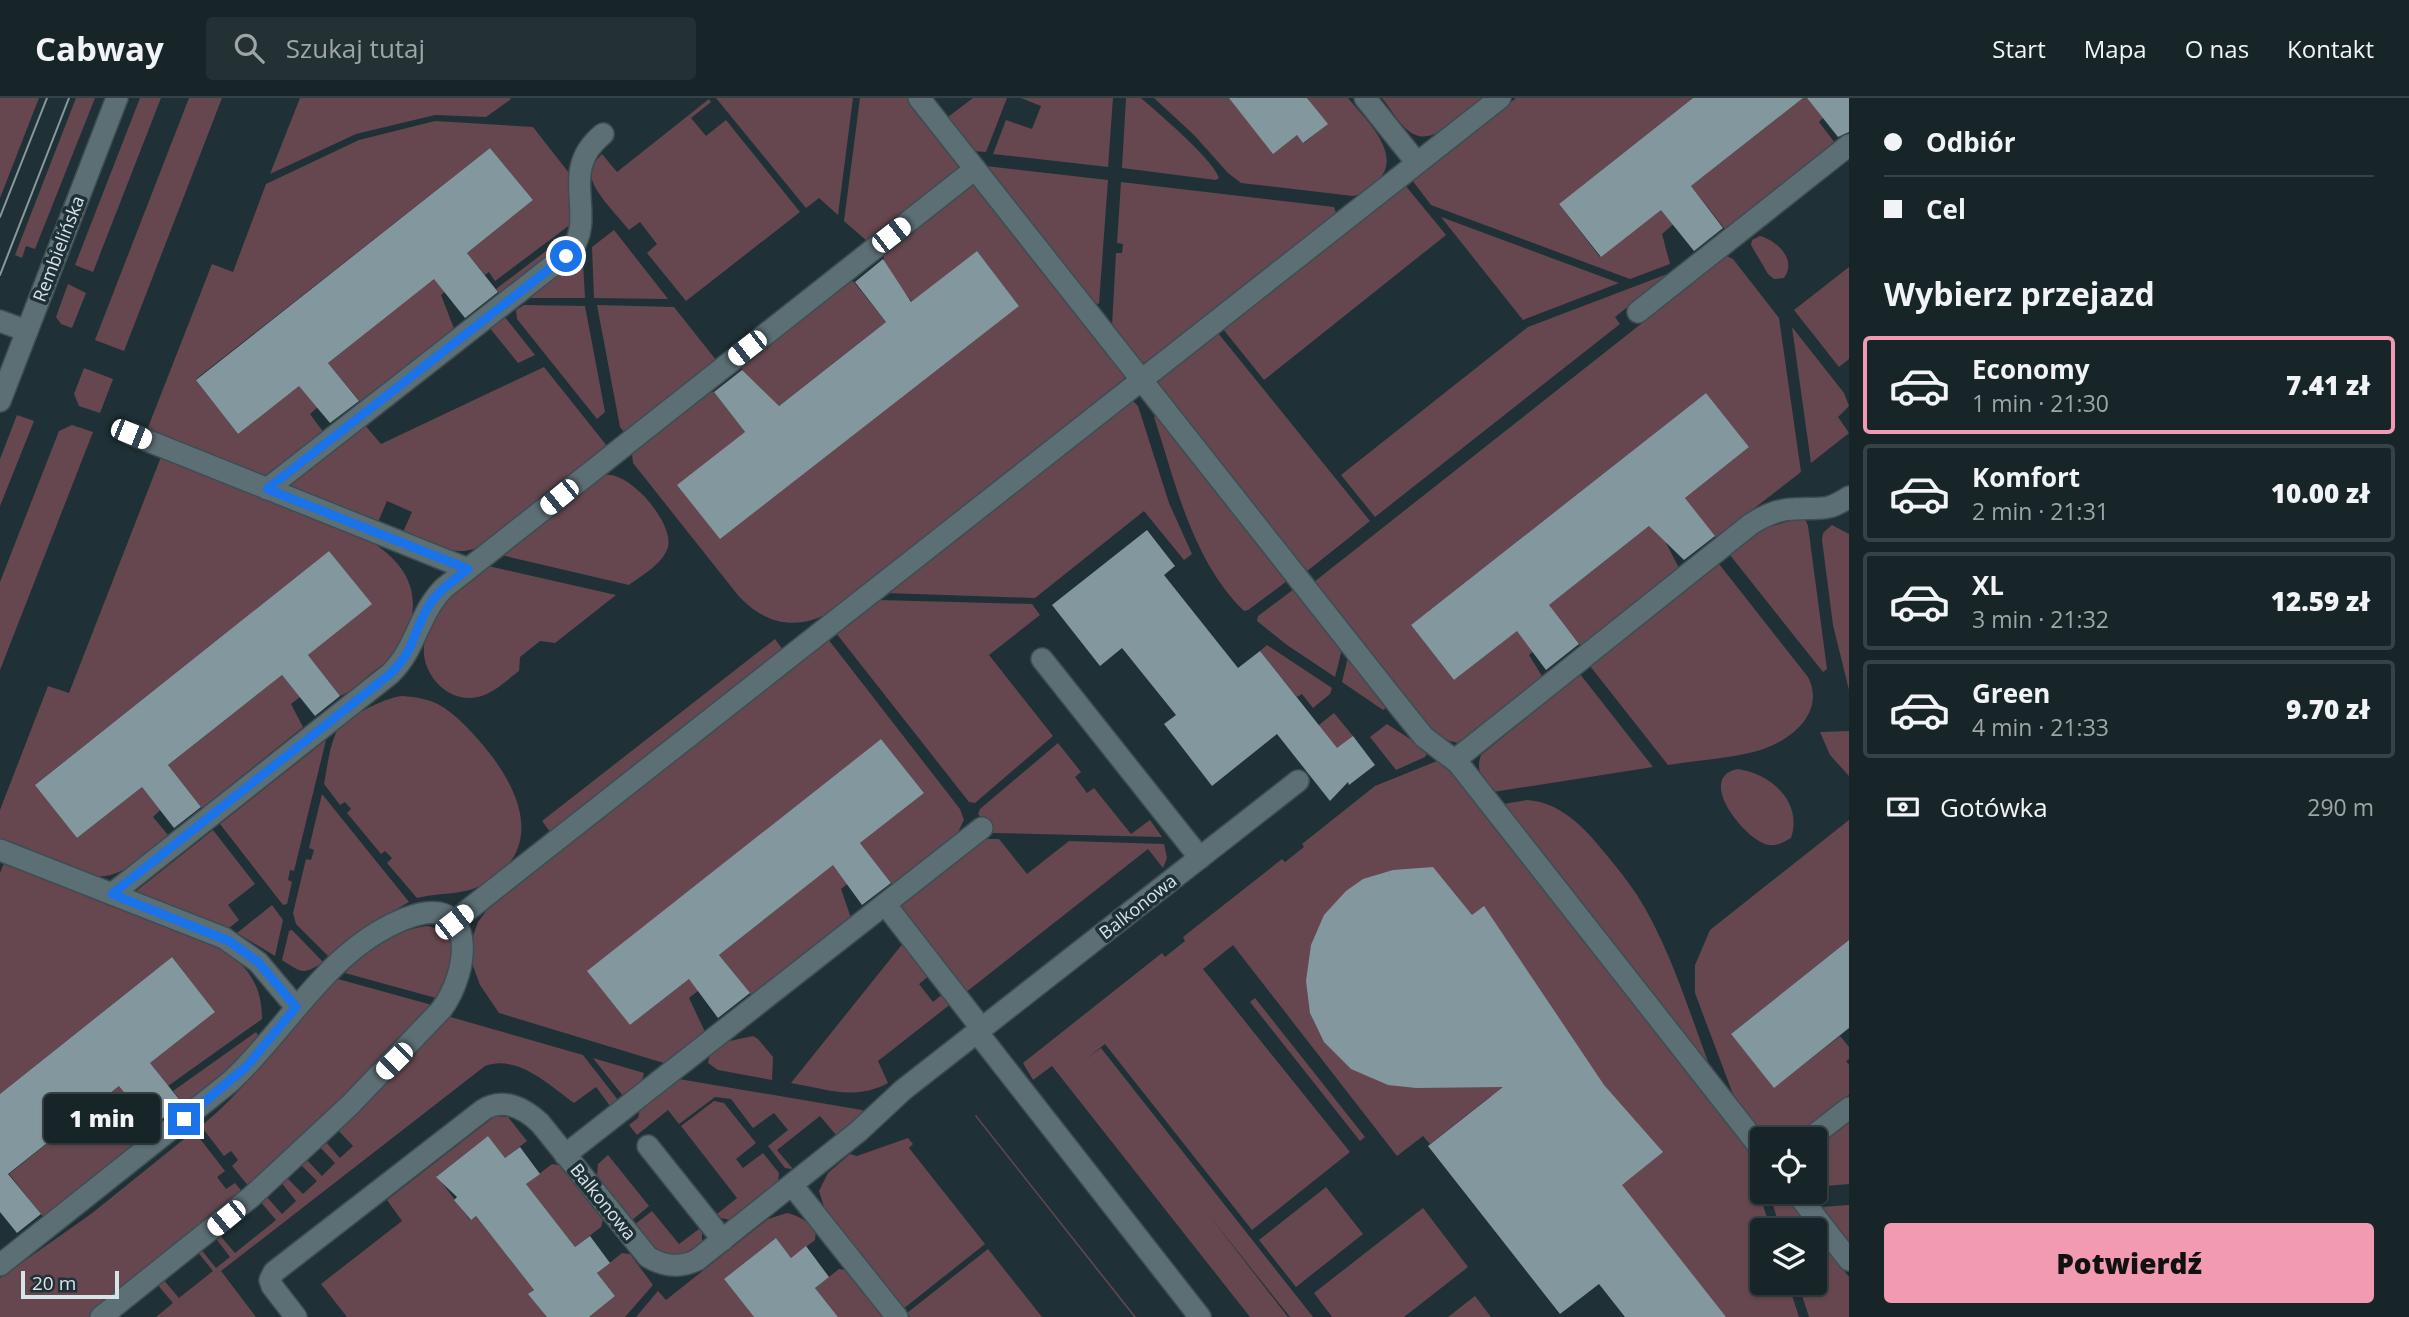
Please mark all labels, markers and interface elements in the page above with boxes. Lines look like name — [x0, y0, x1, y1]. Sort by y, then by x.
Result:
search box — [206, 17, 696, 80]
text: Cabway — [35, 26, 164, 71]
icon: search — [230, 29, 268, 67]
text: Szukaj tutaj — [286, 30, 425, 66]
text: Start — [1992, 32, 2046, 65]
text: Mapa — [2084, 32, 2147, 65]
text: O nas — [2185, 32, 2249, 65]
text: Kontakt — [2287, 32, 2374, 65]
text: Odbiór — [1926, 124, 2015, 160]
text: Cel — [1926, 191, 1966, 227]
street label: Rembielińska — [27, 192, 89, 305]
car — [868, 214, 915, 256]
route start — [550, 240, 582, 272]
text: Wybierz przejazd — [1884, 272, 2155, 315]
car — [724, 327, 771, 369]
text: Economy — [1972, 351, 2090, 387]
icon: car — [1888, 354, 1951, 417]
text: 7.41 zł — [2286, 367, 2370, 403]
text: 1 min · 21:30 — [1972, 387, 2109, 419]
car — [108, 416, 155, 452]
text: Komfort — [1972, 459, 2080, 495]
icon: car — [1888, 462, 1951, 525]
text: 10.00 zł — [2271, 475, 2370, 511]
car — [537, 476, 582, 518]
text: 2 min · 21:31 — [1972, 495, 2109, 527]
text: XL — [1972, 567, 2004, 603]
icon: car — [1888, 570, 1951, 633]
text: 12.59 zł — [2271, 583, 2370, 619]
text: 3 min · 21:32 — [1972, 603, 2109, 635]
text: Green — [1972, 675, 2050, 711]
icon: car — [1888, 678, 1951, 741]
text: 9.70 zł — [2286, 691, 2370, 727]
text: 4 min · 21:33 — [1972, 711, 2109, 743]
icon: cash — [1884, 788, 1922, 826]
text: Gotówka — [1940, 789, 2048, 825]
text: 290 m — [2307, 791, 2374, 823]
street label: Balkonowa — [1094, 868, 1181, 944]
car — [431, 901, 478, 943]
car — [372, 1039, 417, 1083]
callout: 1 min — [44, 1094, 160, 1144]
text: 1 min — [69, 1102, 135, 1134]
route end — [168, 1103, 200, 1135]
map controls — [1750, 1127, 1827, 1295]
button: locate — [1750, 1127, 1827, 1204]
street label: Balkonowa — [565, 1158, 642, 1245]
car — [204, 1197, 249, 1239]
button: layers — [1750, 1218, 1827, 1295]
button: Potwierdź — [1884, 1223, 2374, 1303]
scale bar — [21, 1268, 119, 1300]
text: 20 m — [32, 1270, 76, 1296]

